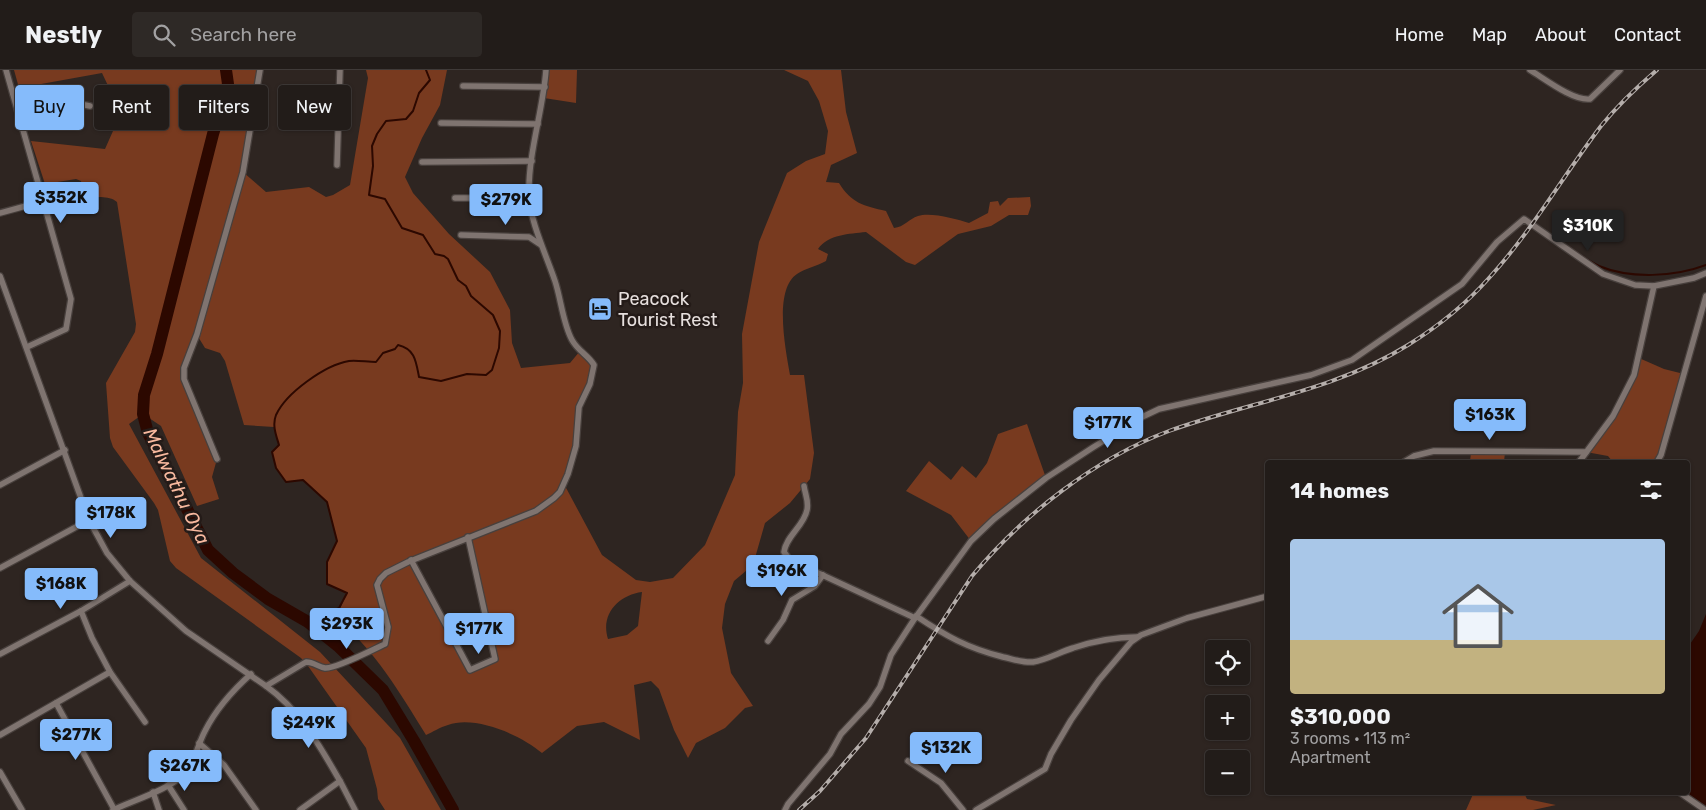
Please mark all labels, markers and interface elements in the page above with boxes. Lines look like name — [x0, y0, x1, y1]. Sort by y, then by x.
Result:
search box — [132, 12, 482, 57]
text: Nestly — [25, 21, 102, 49]
icon: search — [150, 21, 178, 49]
text: Search here — [190, 23, 297, 46]
text: Home — [1395, 24, 1444, 46]
text: Map — [1472, 24, 1507, 46]
text: About — [1535, 24, 1586, 46]
text: Contact — [1614, 24, 1681, 46]
chip: Buy — [15, 85, 84, 130]
chip: Rent — [94, 85, 169, 130]
chip: Filters — [179, 85, 268, 130]
chip: New — [278, 85, 351, 130]
pin: $352K — [26, 182, 96, 224]
pin: $279K — [471, 184, 541, 226]
text: $352K — [35, 188, 87, 207]
text: $279K — [480, 190, 532, 209]
pin: $310K — [1553, 210, 1623, 252]
text: $310K — [1563, 216, 1613, 235]
place label: Peacock Tourist Rest — [618, 288, 718, 331]
hotel icon: Peacock Tourist Rest — [587, 296, 613, 322]
pin: $163K — [1455, 398, 1525, 441]
text: $163K — [1465, 405, 1515, 424]
pin: $177K — [1073, 406, 1143, 449]
text: $177K — [1084, 413, 1132, 432]
water label: Malwathu Oya — [138, 424, 215, 548]
icon: filters — [1637, 476, 1665, 504]
text: 14 homes — [1290, 478, 1389, 503]
pin: $178K — [76, 496, 146, 539]
text: $178K — [86, 503, 136, 522]
pin: $196K — [747, 554, 817, 597]
text: $196K — [757, 561, 807, 580]
pin: $168K — [26, 568, 96, 610]
icon: home — [1433, 571, 1523, 661]
text: $168K — [36, 574, 86, 593]
pin: $293K — [312, 608, 382, 650]
pin: $177K — [444, 612, 514, 655]
text: $293K — [321, 614, 373, 633]
text: $177K — [455, 619, 503, 638]
map controls — [1205, 640, 1250, 795]
button: locate — [1205, 640, 1250, 685]
button: + — [1205, 695, 1250, 740]
text: $310,000 — [1290, 704, 1391, 729]
pin: $249K — [274, 706, 344, 749]
text: $249K — [283, 713, 335, 732]
pin: $277K — [41, 718, 111, 761]
text: $277K — [51, 725, 101, 744]
text: 3 rooms · 113 m² — [1290, 729, 1410, 748]
pin: $132K — [911, 732, 981, 774]
text: $132K — [921, 738, 971, 757]
text: Apartment — [1290, 748, 1370, 767]
pin: $267K — [150, 750, 220, 792]
button: − — [1205, 750, 1250, 795]
text: $267K — [160, 756, 210, 775]

